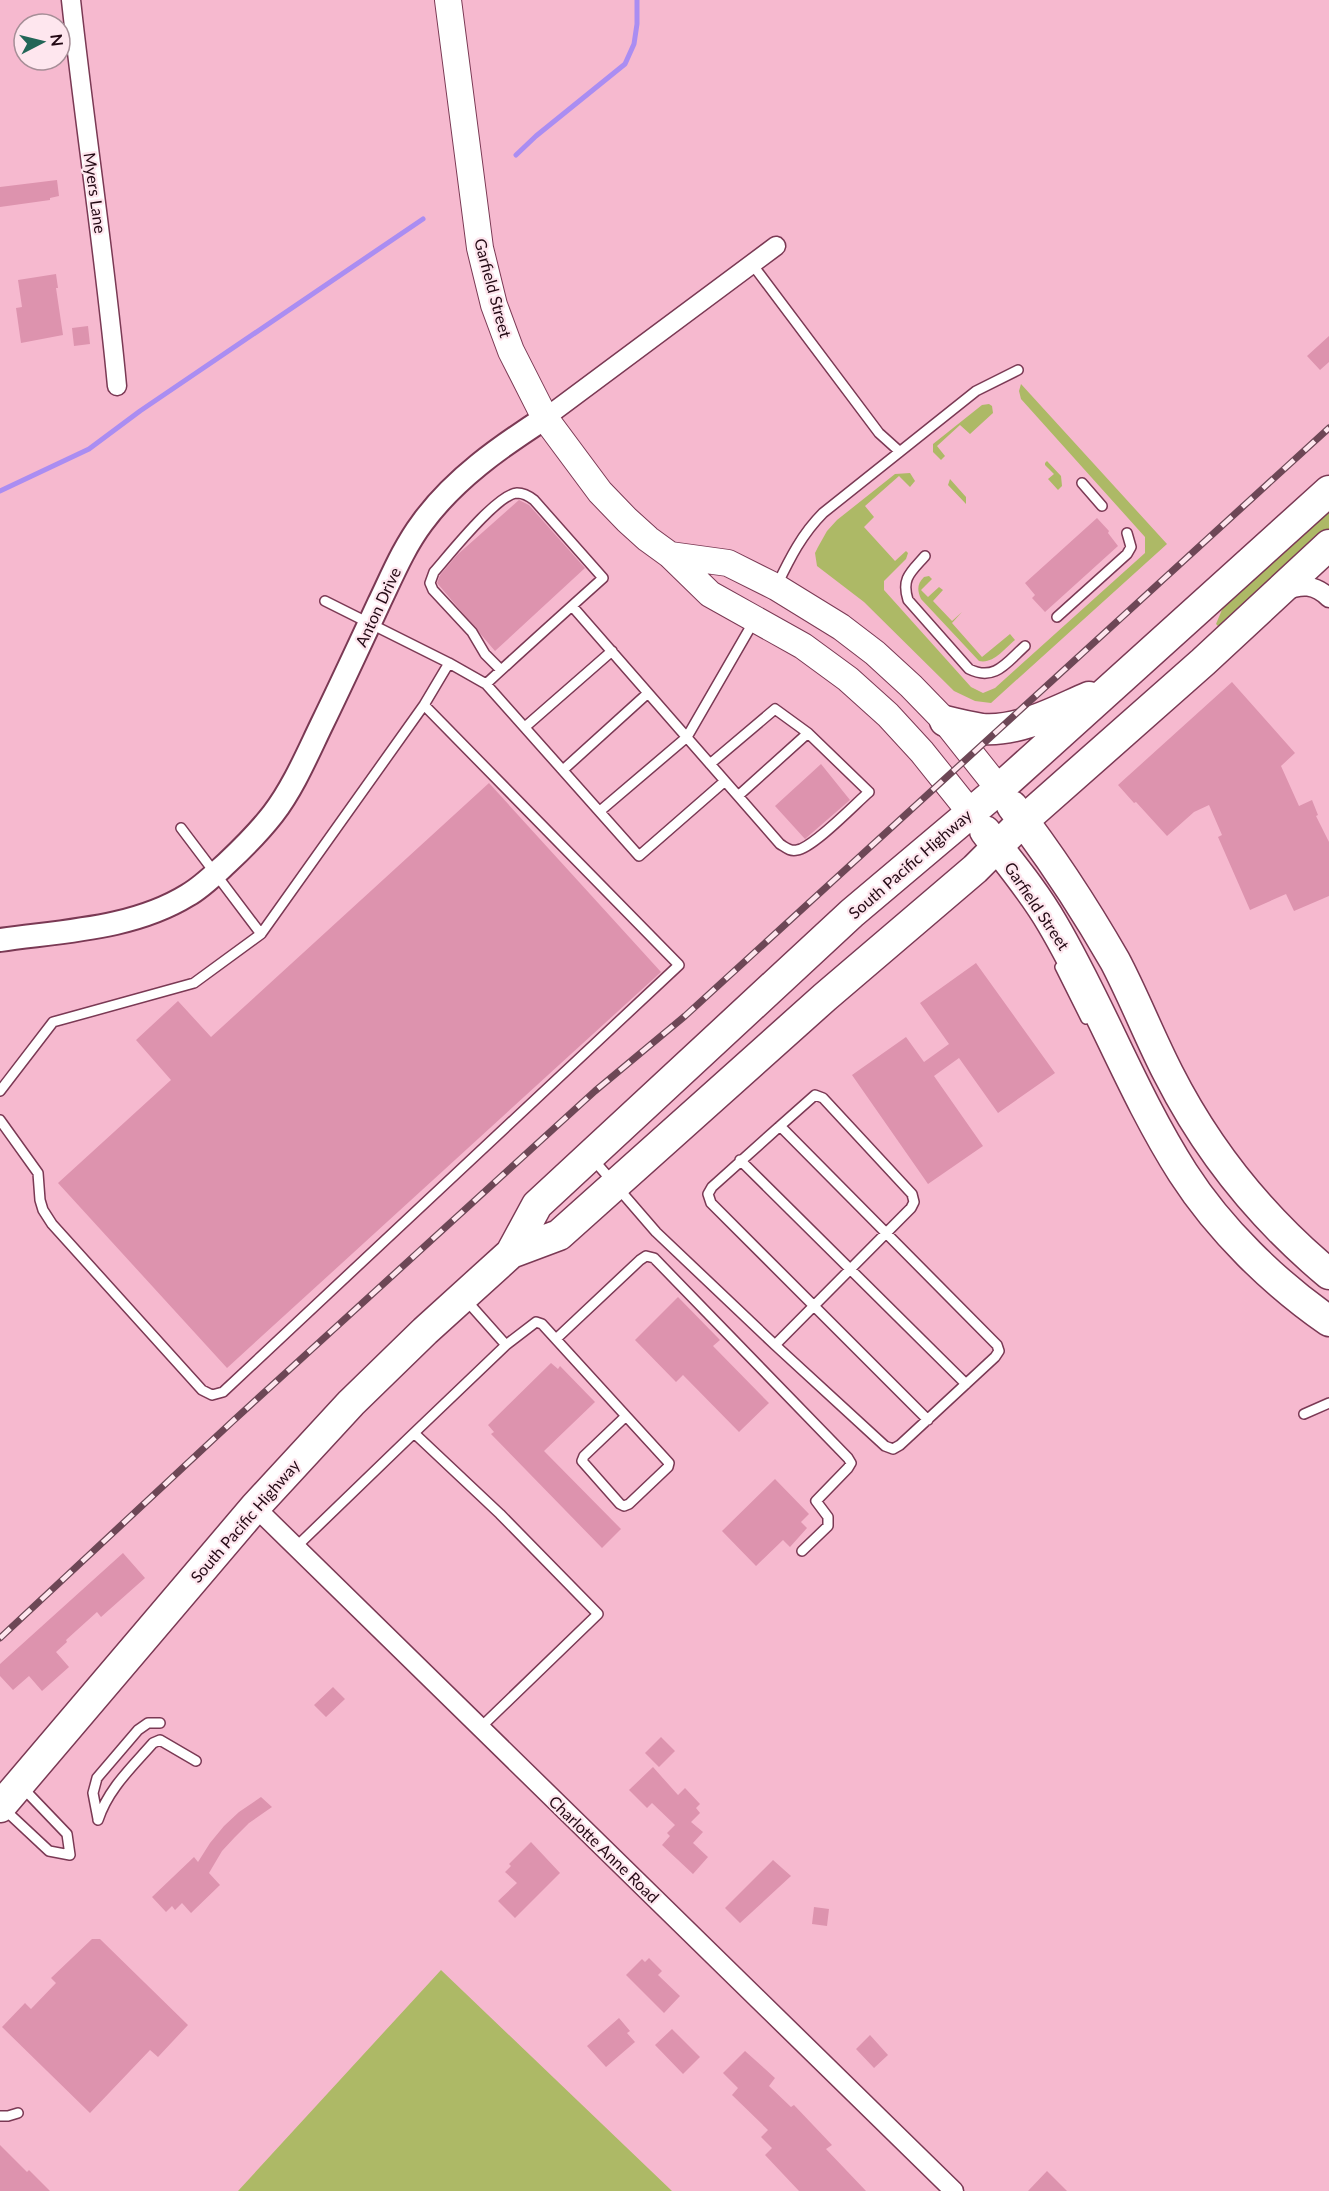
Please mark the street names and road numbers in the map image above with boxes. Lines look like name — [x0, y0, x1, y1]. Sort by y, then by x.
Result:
street label: Myers Lane — [80, 151, 111, 235]
street label: Garfield Street — [471, 236, 516, 340]
street label: Anton Drive — [351, 564, 404, 650]
street label: South Pacific Highway — [844, 805, 976, 922]
street label: Garfield Street — [1001, 858, 1074, 954]
street label: South Pacific Highway — [186, 1455, 304, 1586]
street label: Charlotte Anne Road — [545, 1791, 663, 1906]

